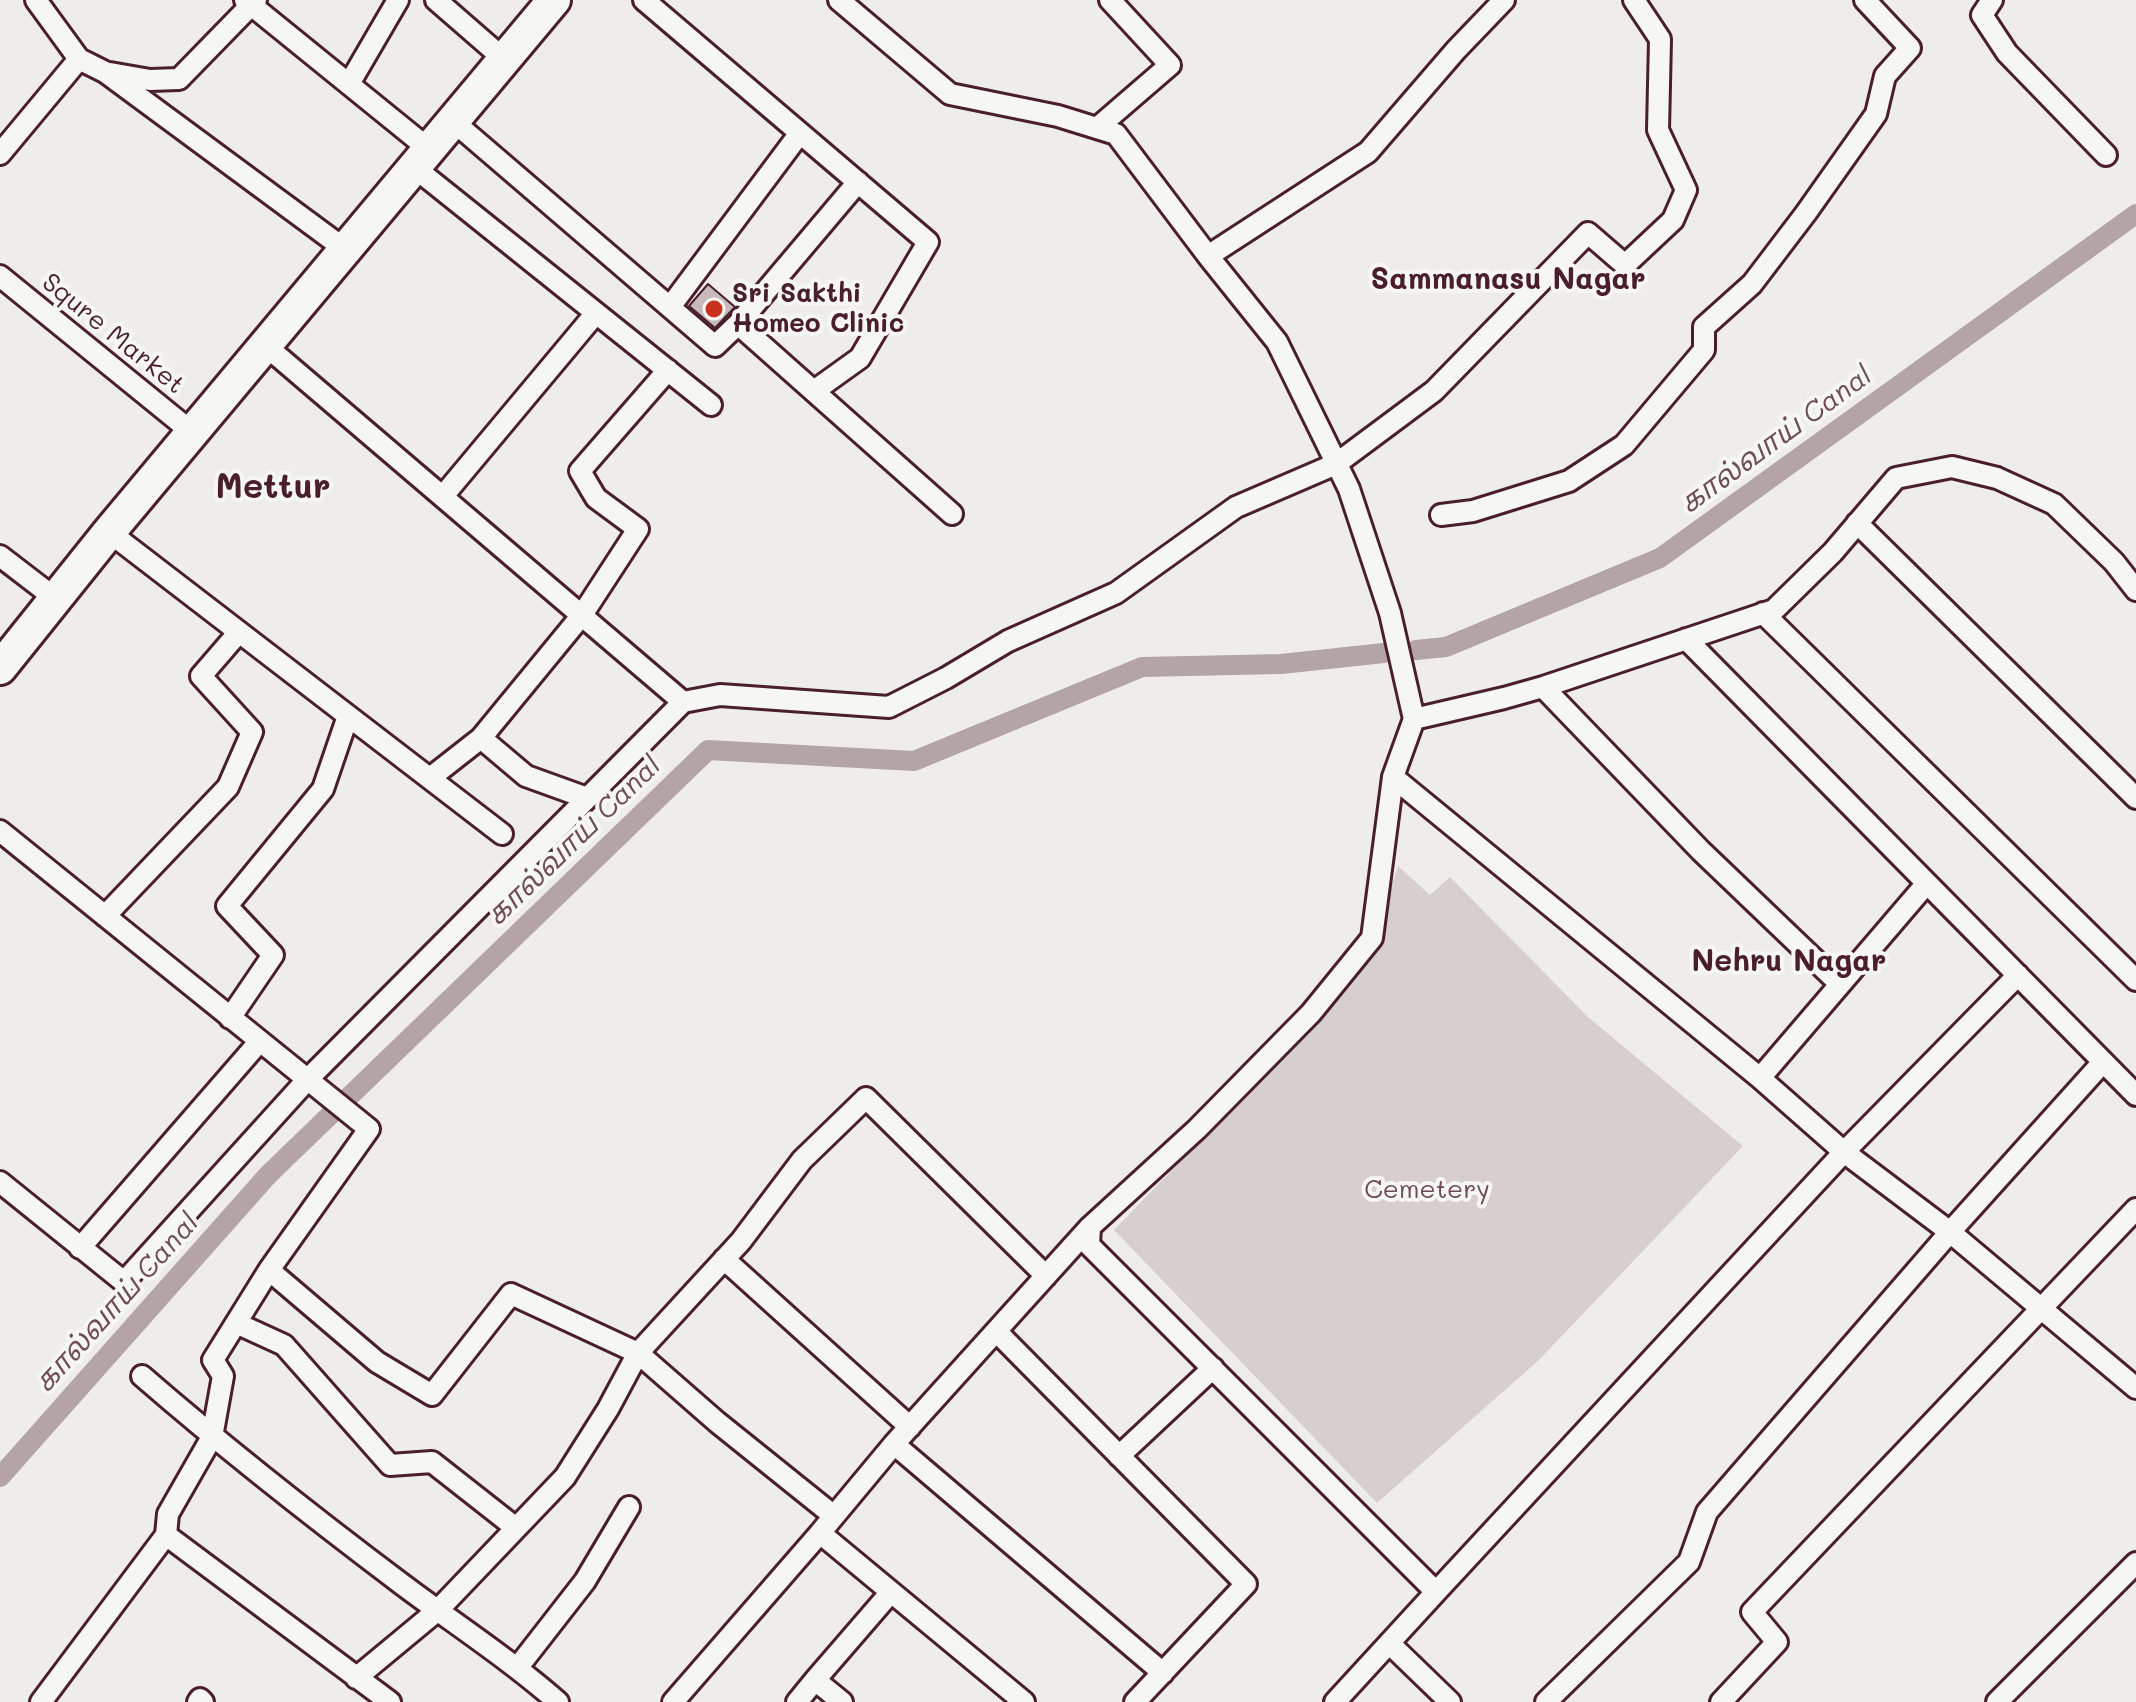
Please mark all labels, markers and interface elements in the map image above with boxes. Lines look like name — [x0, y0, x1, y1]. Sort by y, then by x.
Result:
district label: Sammanasu Nagar — [1370, 262, 1646, 298]
street label: Squre Market — [35, 267, 191, 401]
place label: Sri Sakthi Homeo Clinic — [732, 278, 904, 340]
marker: Sri Sakthi Homeo Clinic — [703, 298, 725, 320]
water label: கால்வாய் Canal — [1673, 359, 1879, 521]
district label: Mettur — [215, 468, 331, 508]
water label: கால்வாய் Canal — [480, 749, 668, 933]
district label: Nehru Nagar — [1692, 944, 1886, 980]
park label: Cemetery — [1364, 1174, 1490, 1206]
water label: கால்வாய் Canal — [28, 1207, 206, 1399]

